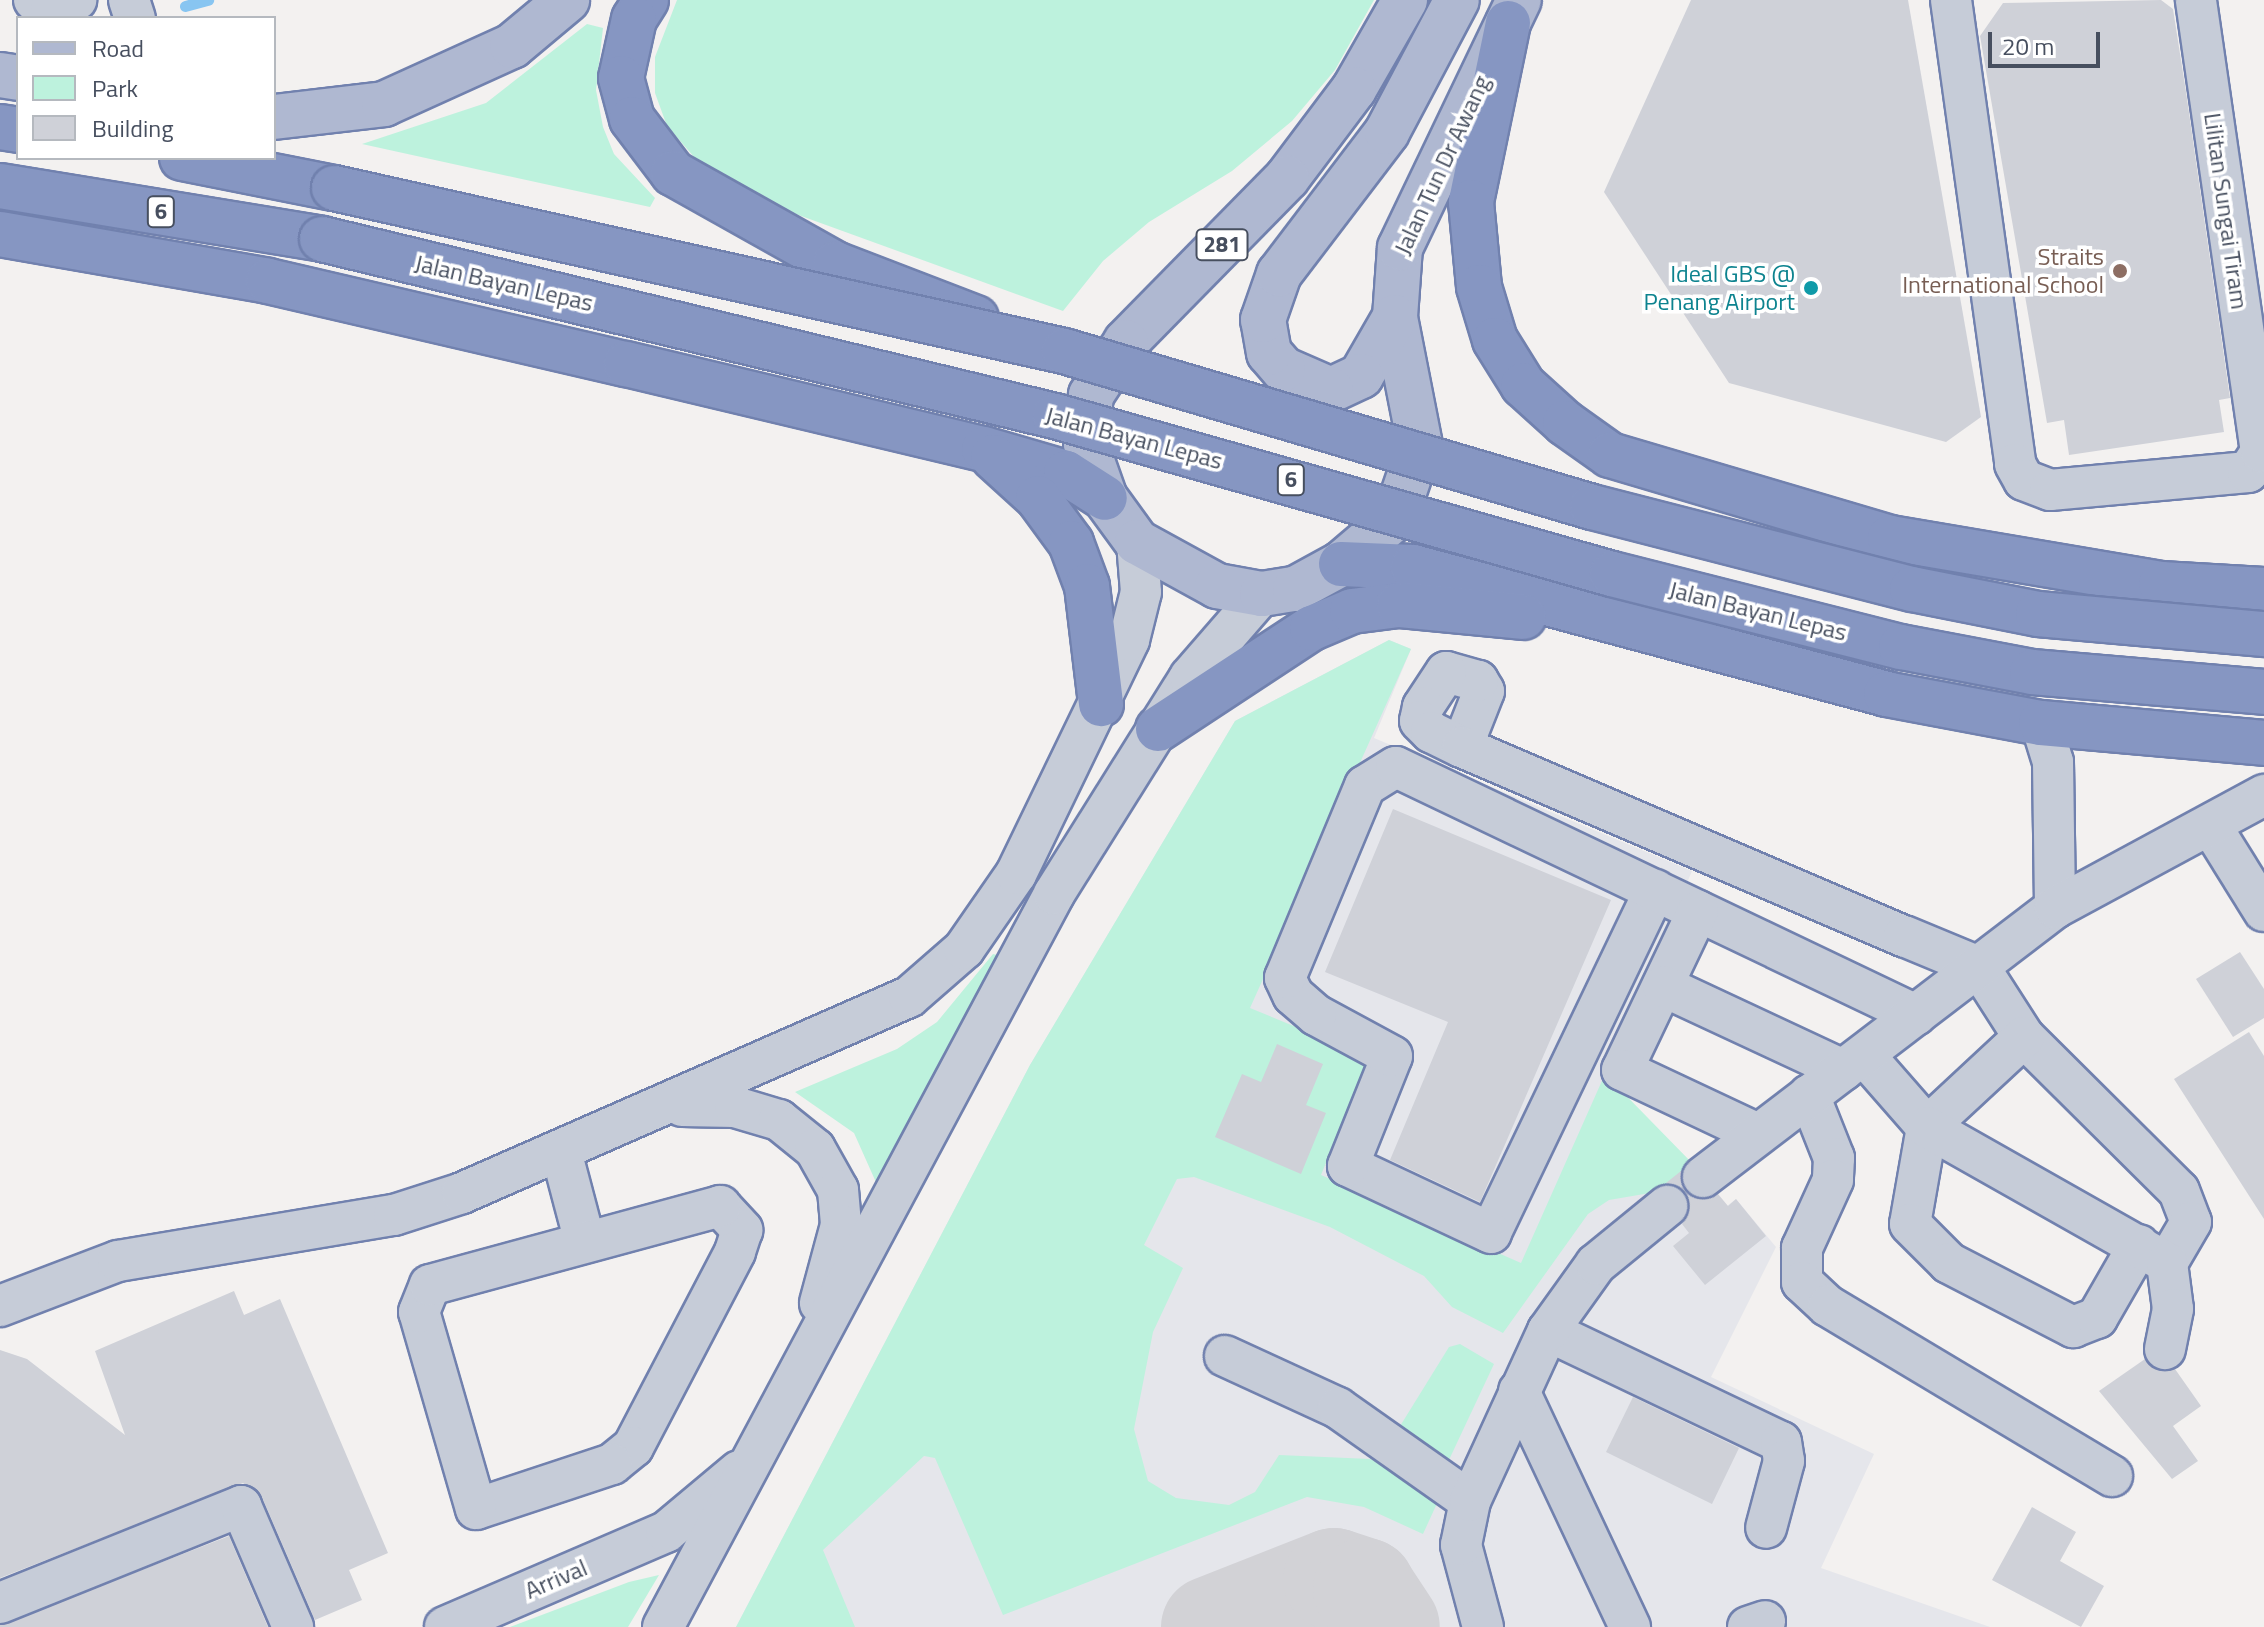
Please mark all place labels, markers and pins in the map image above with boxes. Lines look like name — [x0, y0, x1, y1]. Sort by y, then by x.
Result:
place label: Straits International School — [1902, 243, 2104, 299]
place label: Ideal GBS @ Penang Airport — [1643, 260, 1795, 316]
marker: Straits International School — [2111, 262, 2129, 280]
marker: Ideal GBS @ Penang Airport — [1802, 279, 1820, 297]

